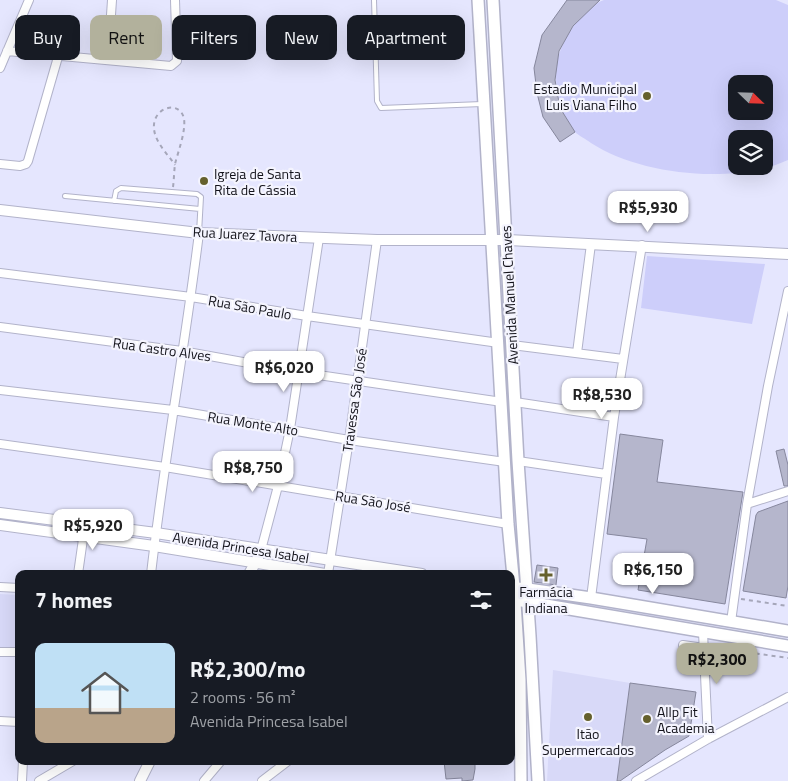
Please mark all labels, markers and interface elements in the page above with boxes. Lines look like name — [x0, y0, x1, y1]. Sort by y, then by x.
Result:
chip: Buy — [15, 15, 80, 60]
chip: Rent — [90, 15, 162, 60]
chip: Filters — [172, 15, 256, 60]
chip: New — [266, 15, 337, 60]
chip: Apartment — [347, 15, 465, 60]
north arrow — [728, 75, 772, 120]
map controls — [728, 75, 773, 175]
place label: Estadio Municipal Luis Viana Filho — [533, 78, 637, 115]
marker: Estadio Municipal Luis Viana Filho — [641, 90, 653, 102]
button: layers — [728, 130, 773, 175]
place label: Igreja de Santa Rita de Cássia — [214, 163, 301, 200]
marker: Igreja de Santa Rita de Cássia — [198, 175, 210, 187]
pin: R$5,930 — [602, 190, 694, 233]
text: R$5,930 — [619, 195, 677, 219]
street label: Rua Juarez Tavora — [192, 221, 298, 247]
street label: Avenida Manuel Chaves — [495, 225, 523, 365]
street label: Rua São Paulo — [207, 289, 293, 325]
street label: Rua Castro Alves — [111, 332, 213, 366]
street label: Travessa São José — [336, 347, 372, 453]
pin: R$6,020 — [238, 350, 330, 393]
text: R$6,020 — [255, 355, 313, 379]
pin: R$8,530 — [556, 378, 648, 420]
text: R$8,530 — [573, 382, 631, 406]
street label: Rua Monte Alto — [206, 405, 300, 441]
pin: R$8,750 — [207, 450, 299, 493]
text: R$8,750 — [224, 455, 282, 479]
street label: Rua São José — [334, 485, 412, 517]
pin: R$5,920 — [47, 508, 139, 551]
text: R$5,920 — [64, 513, 122, 537]
street label: Avenida Princesa Isabel — [171, 526, 311, 568]
pin: R$6,150 — [607, 552, 699, 595]
text: R$6,150 — [624, 557, 682, 581]
marker: Farmácia Indiana — [540, 569, 552, 581]
place label: Farmácia Indiana — [519, 581, 573, 618]
text: 7 homes — [35, 584, 112, 616]
icon: filters — [467, 586, 495, 614]
pin: R$2,300 — [671, 642, 763, 685]
text: R$2,300 — [688, 647, 746, 671]
text: R$2,300/mo — [190, 653, 305, 685]
icon: home — [75, 663, 135, 723]
text: 2 rooms · 56 m² — [190, 685, 295, 709]
place label: Allp Fit Academia — [657, 701, 715, 738]
text: Avenida Princesa Isabel — [190, 709, 348, 733]
marker: Itão Supermercados — [582, 711, 594, 723]
marker: Allp Fit Academia — [641, 713, 653, 725]
place label: Itão Supermercados — [542, 723, 634, 760]

